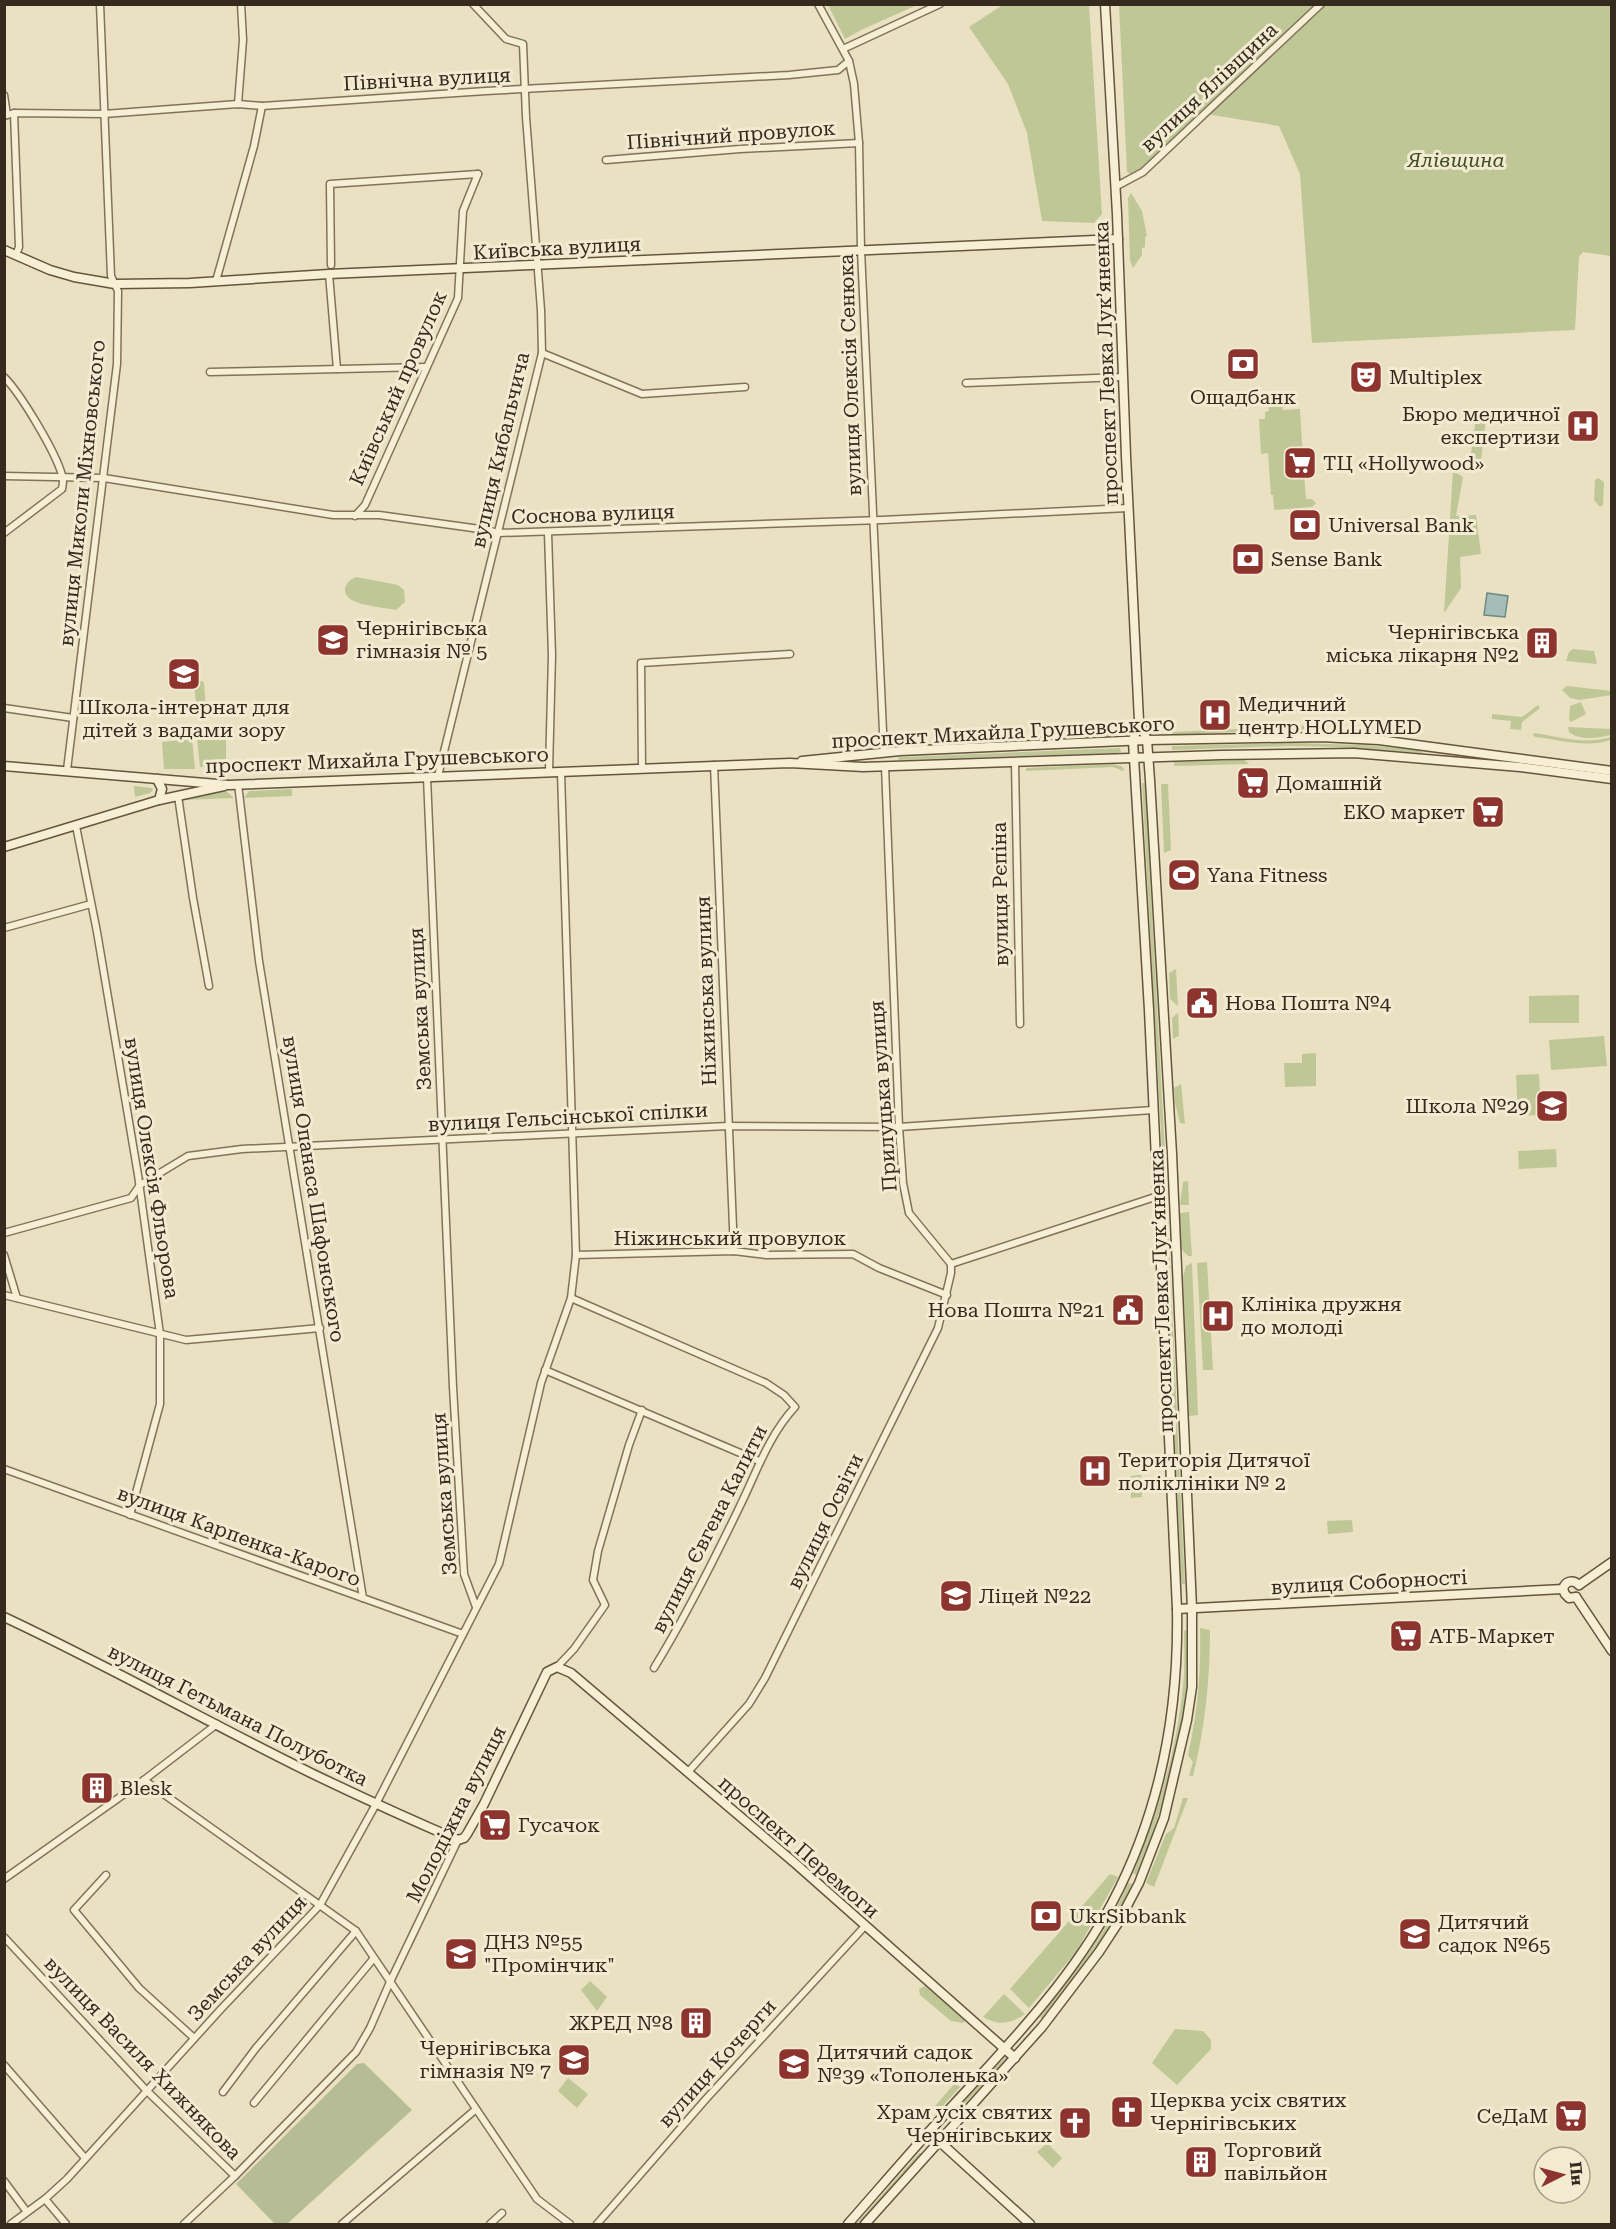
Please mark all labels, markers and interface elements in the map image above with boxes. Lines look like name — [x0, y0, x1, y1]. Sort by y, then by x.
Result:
street label: вулиця Ялівщина — [1136, 17, 1282, 157]
street label: Північна вулиця — [342, 63, 512, 95]
street label: Північний провулок — [626, 116, 837, 154]
park label: Ялівщина — [1406, 148, 1505, 172]
street label: проспект Левка Лукʼяненка — [1089, 221, 1123, 505]
street label: Київська вулиця — [472, 232, 642, 264]
street label: вулиця Олексія Сенюка — [834, 253, 866, 496]
street label: Київський провулок — [344, 287, 452, 489]
street label: вулиця Миколи Міхновського — [54, 339, 110, 647]
bank icon: Ощадбанк — [1225, 346, 1261, 382]
street label: вулиця Кибальчича — [466, 349, 534, 550]
theatre icon: Multiplex — [1348, 359, 1384, 395]
place label: Multiplex — [1389, 365, 1482, 389]
place label: Ощадбанк — [1190, 385, 1296, 409]
place label: Бюро медичної експертизи — [1402, 402, 1561, 449]
hospital icon: Бюро медичної експертизи — [1565, 408, 1601, 444]
supermarket icon: ТЦ «Hollywood» — [1282, 445, 1318, 481]
place label: ТЦ «Hollywood» — [1323, 451, 1484, 475]
street label: Соснова вулиця — [511, 499, 675, 529]
bank icon: Universal Bank — [1287, 507, 1323, 543]
place label: Universal Bank — [1328, 513, 1474, 537]
bank icon: Sense Bank — [1230, 541, 1266, 577]
place label: Sense Bank — [1271, 547, 1383, 571]
place label: Чернігівська гімназія № 5 — [356, 616, 488, 663]
place label: Чернігівська міська лікарня №2 — [1326, 620, 1519, 667]
school or university icon: Чернігівська гімназія № 5 — [315, 622, 351, 658]
building icon: Чернігівська міська лікарня №2 — [1524, 625, 1560, 661]
school or university icon: Школа-інтернат для дітей з вадами зору — [166, 656, 202, 692]
place label: Медичний центр HOLLYMED — [1238, 692, 1422, 739]
place label: Школа-інтернат для дітей з вадами зору — [78, 695, 290, 742]
hospital icon: Медичний центр HOLLYMED — [1197, 697, 1233, 733]
street label: проспект Михайла Грушевського — [831, 711, 1175, 753]
street label: проспект Михайла Грушевського — [205, 742, 549, 778]
supermarket icon: Домашній — [1235, 765, 1271, 801]
place label: Домашній — [1276, 771, 1382, 795]
supermarket icon: ЕКО маркет — [1470, 794, 1506, 830]
place label: ЕКО маркет — [1343, 800, 1465, 824]
street label: вулиця Рєпіна — [987, 821, 1013, 967]
sports icon: Yana Fitness — [1166, 857, 1202, 893]
place label: Yana Fitness — [1207, 863, 1327, 887]
street label: Ніжинська вулиця — [691, 895, 721, 1087]
street label: Земська вулиця — [404, 927, 436, 1091]
public building icon: Нова Пошта №4 — [1184, 985, 1220, 1021]
place label: Нова Пошта №4 — [1225, 991, 1392, 1015]
street label: Прилуцька вулиця — [864, 999, 902, 1193]
street label: вулиця Опанаса Шафонського — [278, 1034, 350, 1344]
street label: вулиця Олексія Фльорова — [119, 1036, 185, 1301]
school or university icon: Школа №29 — [1534, 1088, 1570, 1124]
place label: Школа №29 — [1406, 1094, 1529, 1118]
street label: вулиця Гельсінської спілки — [427, 1098, 709, 1136]
street label: проспект Левка Лукʼяненка — [1144, 1149, 1178, 1433]
street label: Ніжинський провулок — [614, 1226, 847, 1250]
public building icon: Нова Пошта №21 — [1110, 1292, 1146, 1328]
place label: Клініка дружня до молоді — [1241, 1292, 1402, 1339]
place label: Нова Пошта №21 — [928, 1298, 1105, 1322]
hospital icon: Клініка дружня до молоді — [1200, 1298, 1236, 1334]
street label: Земська вулиця — [426, 1412, 462, 1576]
street label: вулиця Євгена Калити — [646, 1421, 772, 1637]
place label: Територія Дитячої поліклініки № 2 — [1118, 1448, 1311, 1495]
street label: вулиця Освіти — [782, 1449, 868, 1593]
hospital icon: Територія Дитячої поліклініки № 2 — [1077, 1453, 1113, 1489]
street label: вулиця Карпенка-Карого — [114, 1481, 364, 1591]
street label: вулиця Соборності — [1270, 1565, 1468, 1599]
school or university icon: Ліцей №22 — [938, 1578, 974, 1614]
place label: Ліцей №22 — [979, 1584, 1091, 1608]
supermarket icon: АТБ-Маркет — [1388, 1618, 1424, 1654]
place label: АТБ-Маркет — [1429, 1624, 1555, 1648]
street label: вулиця Гетьмана Полуботка — [104, 1639, 372, 1791]
street label: Молодіжна вулиця — [401, 1722, 511, 1906]
building icon: Blesk — [79, 1770, 115, 1806]
street label: проспект Перемоги — [714, 1771, 884, 1923]
place label: Blesk — [120, 1776, 173, 1800]
supermarket icon: Гусачок — [477, 1807, 513, 1843]
place label: Гусачок — [518, 1813, 600, 1837]
street label: Земська вулиця — [183, 1890, 311, 2026]
bank icon: UkrSibbank — [1028, 1898, 1064, 1934]
place label: UkrSibbank — [1069, 1904, 1187, 1928]
place label: Дитячий садок №65 — [1438, 1910, 1550, 1957]
school or university icon: Дитячий садок №65 — [1397, 1916, 1433, 1952]
place label: ДНЗ №55 "Промінчик" — [484, 1930, 615, 1977]
school or university icon: ДНЗ №55 "Промінчик" — [443, 1936, 479, 1972]
street label: вулиця Василя Хижнякова — [39, 1951, 247, 2165]
street label: вулиця Кочерги — [653, 1994, 781, 2132]
building icon: ЖРЕД №8 — [678, 2005, 714, 2041]
place label: ЖРЕД №8 — [569, 2011, 673, 2035]
place label: Чернігівська гімназія № 7 — [420, 2036, 551, 2083]
place label: Дитячий садок №39 «Тополенька» — [817, 2040, 1008, 2087]
school or university icon: Чернігівська гімназія № 7 — [556, 2042, 592, 2078]
school or university icon: Дитячий садок №39 «Тополенька» — [776, 2046, 812, 2082]
place label: Церква усіх святих Чернігівських — [1150, 2088, 1347, 2135]
church icon: Церква усіх святих Чернігівських — [1109, 2094, 1145, 2130]
supermarket icon: СеДаМ — [1553, 2098, 1589, 2134]
place label: Храм усіх святих Чернігівських — [877, 2100, 1052, 2147]
place label: СеДаМ — [1477, 2104, 1548, 2128]
church icon: Храм усіх святих Чернігівських — [1057, 2105, 1093, 2141]
place label: Торговий павільйон — [1224, 2138, 1328, 2185]
building icon: Торговий павільйон — [1183, 2144, 1219, 2180]
north arrow — [1532, 2145, 1592, 2205]
text: Пн — [1566, 2161, 1587, 2187]

